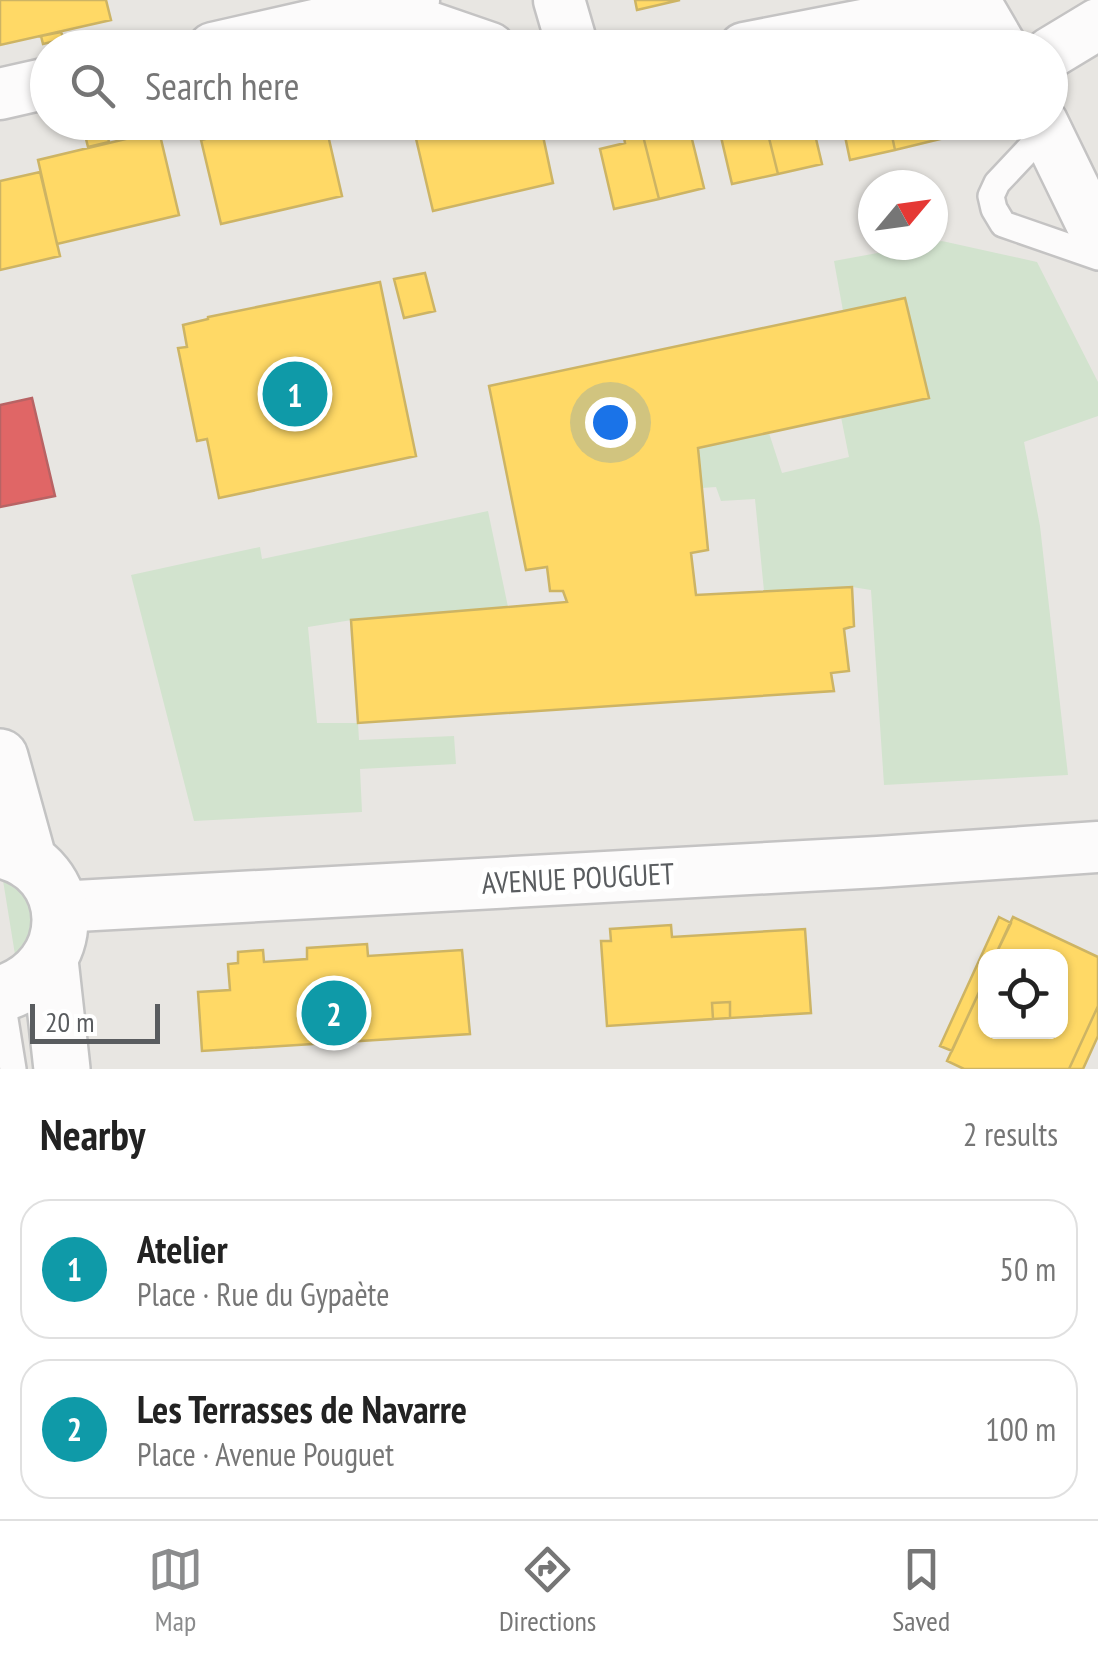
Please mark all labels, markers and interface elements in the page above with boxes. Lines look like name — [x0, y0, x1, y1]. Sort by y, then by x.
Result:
search box — [30, 30, 1068, 140]
icon: search — [65, 58, 120, 113]
text: Search here — [145, 61, 299, 110]
north arrow — [858, 170, 948, 260]
pin: 1 — [262, 356, 328, 432]
your location — [585, 397, 636, 448]
street label: AVENUE POUGUET — [481, 853, 675, 902]
map controls — [978, 949, 1068, 1039]
button: locate — [978, 949, 1068, 1039]
pin: 2 — [302, 976, 366, 1050]
scale bar — [30, 999, 160, 1044]
text: 20 m — [45, 1003, 94, 1040]
text: Nearby — [40, 1107, 145, 1162]
text: 2 results — [963, 1113, 1058, 1155]
text: Atelier — [137, 1224, 228, 1273]
text: 1 — [67, 1248, 82, 1290]
text: 50 m — [1000, 1248, 1056, 1290]
text: Place · Rue du Gypaète — [137, 1273, 389, 1315]
text: Les Terrasses de Navarre — [137, 1384, 467, 1433]
text: 2 — [67, 1408, 82, 1450]
text: 100 m — [985, 1408, 1056, 1450]
text: Place · Avenue Pouguet — [137, 1433, 394, 1475]
tab: Map — [148, 1542, 203, 1639]
tab: Directions — [499, 1542, 596, 1639]
tab: Saved — [892, 1542, 950, 1639]

